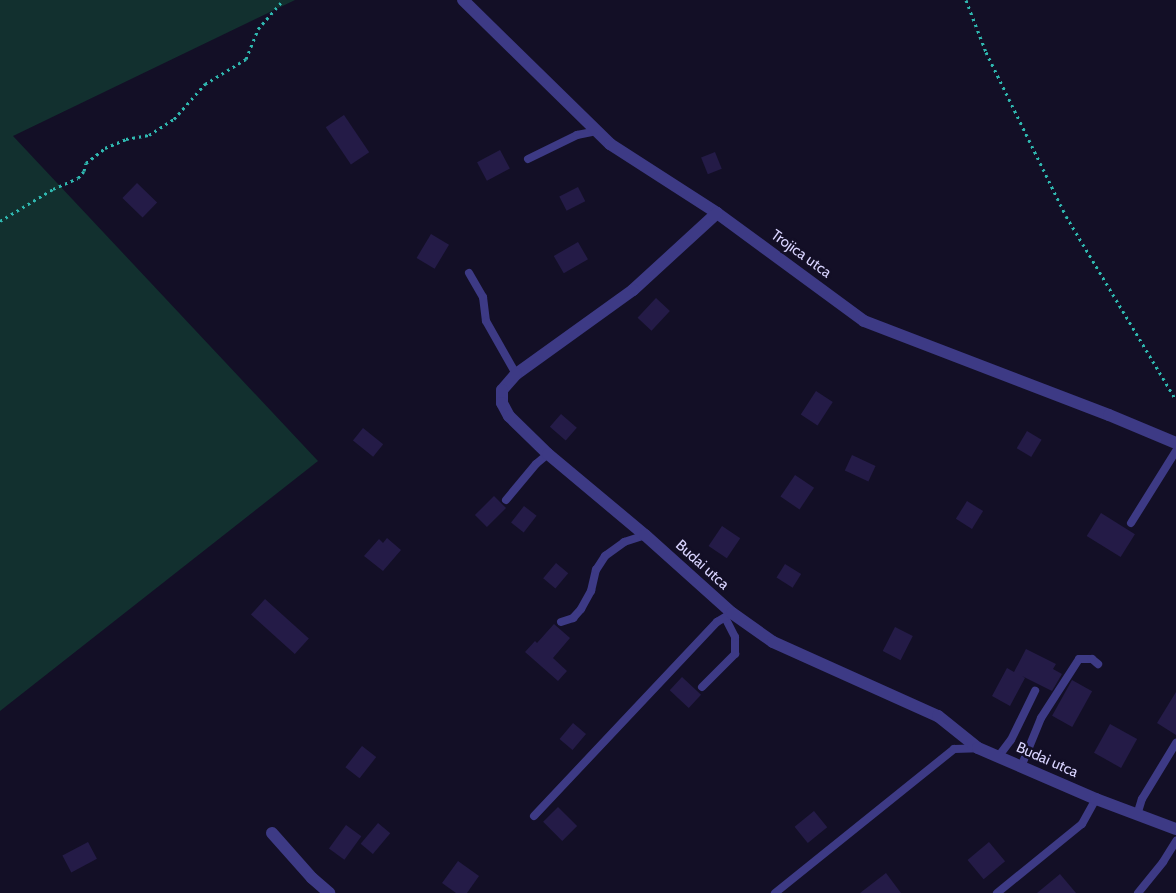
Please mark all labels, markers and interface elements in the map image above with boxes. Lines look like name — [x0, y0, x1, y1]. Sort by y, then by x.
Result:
street label: Trojica utca — [767, 226, 835, 282]
street label: Budai utca — [672, 536, 732, 594]
street label: Budai utca — [1013, 738, 1081, 782]

